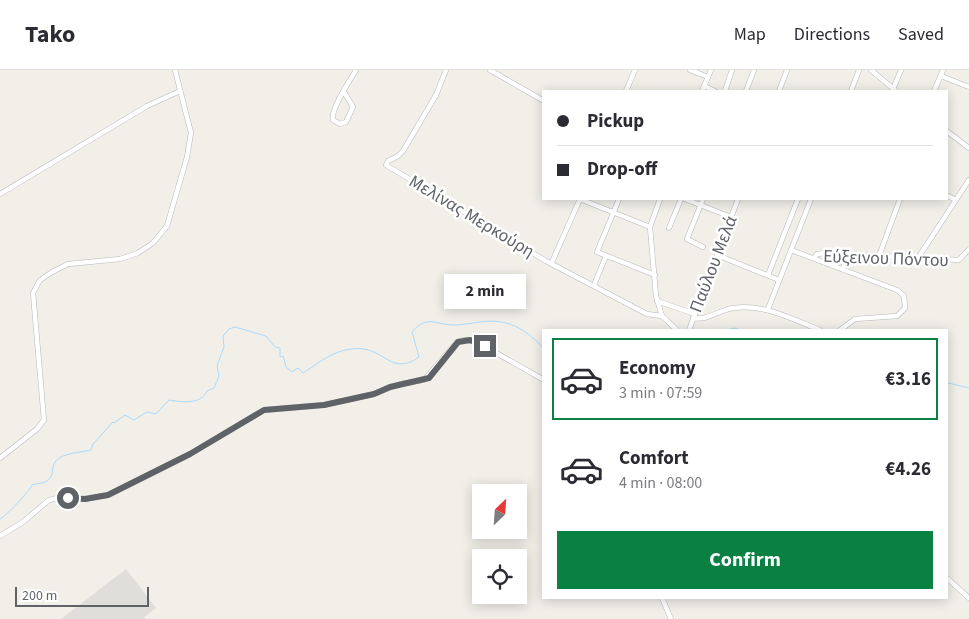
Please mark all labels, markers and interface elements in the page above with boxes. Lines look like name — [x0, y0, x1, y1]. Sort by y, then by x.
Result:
text: Tako — [25, 17, 75, 52]
text: Map — [734, 22, 766, 47]
text: Directions — [794, 22, 870, 47]
text: Saved — [898, 22, 944, 47]
text: Pickup — [587, 108, 644, 135]
text: Drop-off — [587, 156, 657, 183]
street label: Μελίνας Μερκούρη — [404, 169, 539, 264]
street label: Παύλου Μελά — [684, 212, 743, 316]
street label: Εύξεινου Πόντου — [823, 244, 949, 273]
callout: 2 min — [444, 274, 526, 308]
text: 2 min — [466, 280, 504, 302]
route end — [474, 335, 496, 357]
text: Economy — [619, 355, 696, 382]
icon: car — [559, 357, 604, 402]
text: €3.16 — [885, 366, 931, 393]
text: 3 min · 07:59 — [619, 382, 702, 404]
text: Comfort — [619, 445, 689, 472]
icon: car — [559, 447, 604, 492]
text: €4.26 — [885, 456, 931, 483]
text: 4 min · 08:00 — [619, 472, 702, 494]
north arrow — [472, 484, 528, 539]
map controls — [472, 484, 527, 604]
route start — [57, 487, 79, 509]
button: Confirm — [557, 531, 933, 589]
button: locate — [472, 549, 527, 604]
scale bar — [15, 584, 149, 607]
text: 200 m — [22, 586, 57, 606]

